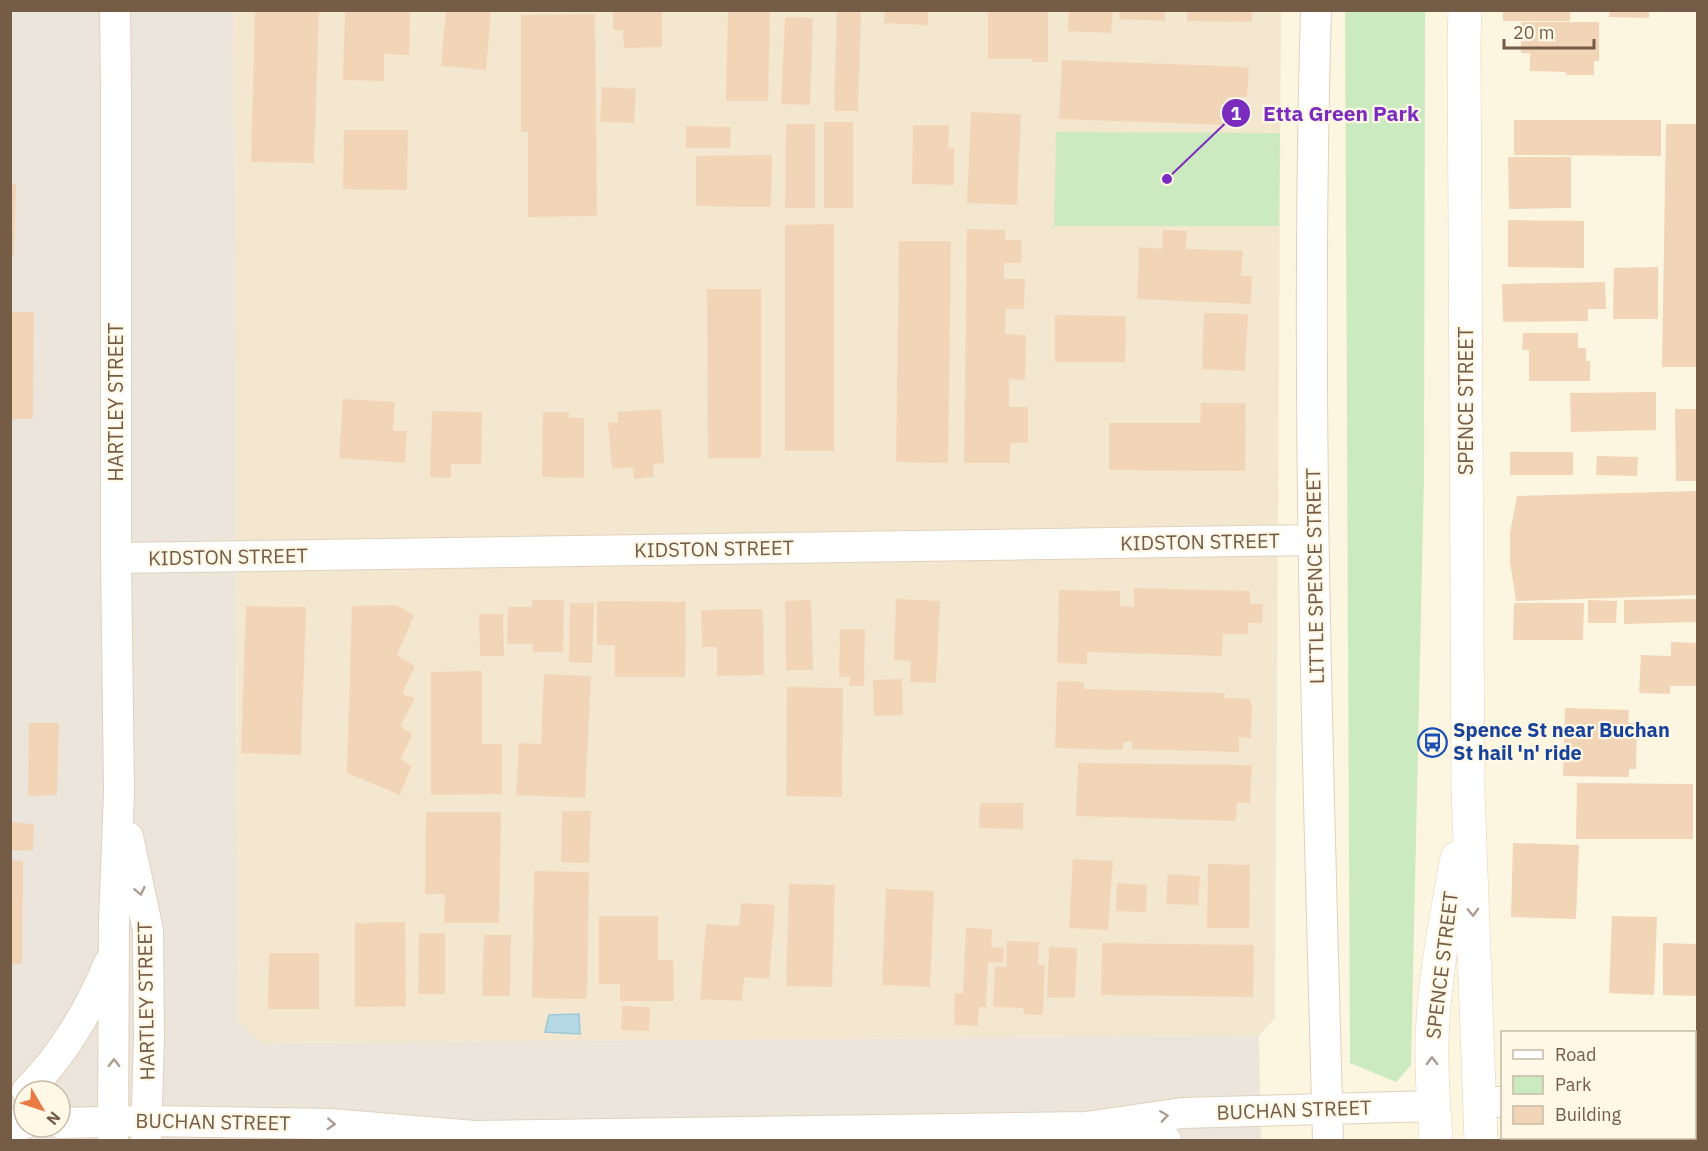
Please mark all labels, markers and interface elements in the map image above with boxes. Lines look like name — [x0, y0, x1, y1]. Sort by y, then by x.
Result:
scale bar — [1504, 12, 1594, 50]
text: 20 m — [1513, 21, 1555, 44]
callout: Etta Green Park — [1221, 94, 1431, 133]
text: Etta Green Park — [1263, 99, 1420, 127]
text: 1 — [1231, 102, 1242, 125]
street label: HARTLEY STREET — [102, 323, 129, 481]
street label: SPENCE STREET — [1452, 327, 1479, 475]
street label: LITTLE SPENCE STREET — [1299, 468, 1330, 684]
street label: KIDSTON STREET — [1120, 527, 1280, 556]
street label: KIDSTON STREET — [634, 534, 794, 563]
street label: KIDSTON STREET — [148, 542, 308, 571]
place label: Spence St near Buchan St hail 'n' ride — [1453, 716, 1670, 766]
bus stop icon: Spence St near Buchan St hail 'n' ride — [1416, 726, 1448, 758]
one-way arrow — [133, 886, 146, 896]
street label: SPENCE STREET — [1419, 889, 1464, 1040]
one-way arrow — [1466, 908, 1479, 917]
street label: HARTLEY STREET — [131, 921, 160, 1081]
legend — [1501, 1031, 1696, 1139]
text: Road — [1555, 1043, 1596, 1066]
one-way arrow — [1426, 1057, 1438, 1066]
one-way arrow — [108, 1059, 120, 1068]
text: Park — [1555, 1073, 1592, 1096]
north arrow — [12, 1079, 72, 1139]
street label: BUCHAN STREET — [1216, 1093, 1372, 1126]
text: Building — [1555, 1103, 1622, 1126]
street label: BUCHAN STREET — [135, 1107, 291, 1136]
text: N — [42, 1108, 65, 1129]
one-way arrow — [1160, 1110, 1169, 1122]
one-way arrow — [327, 1118, 336, 1131]

